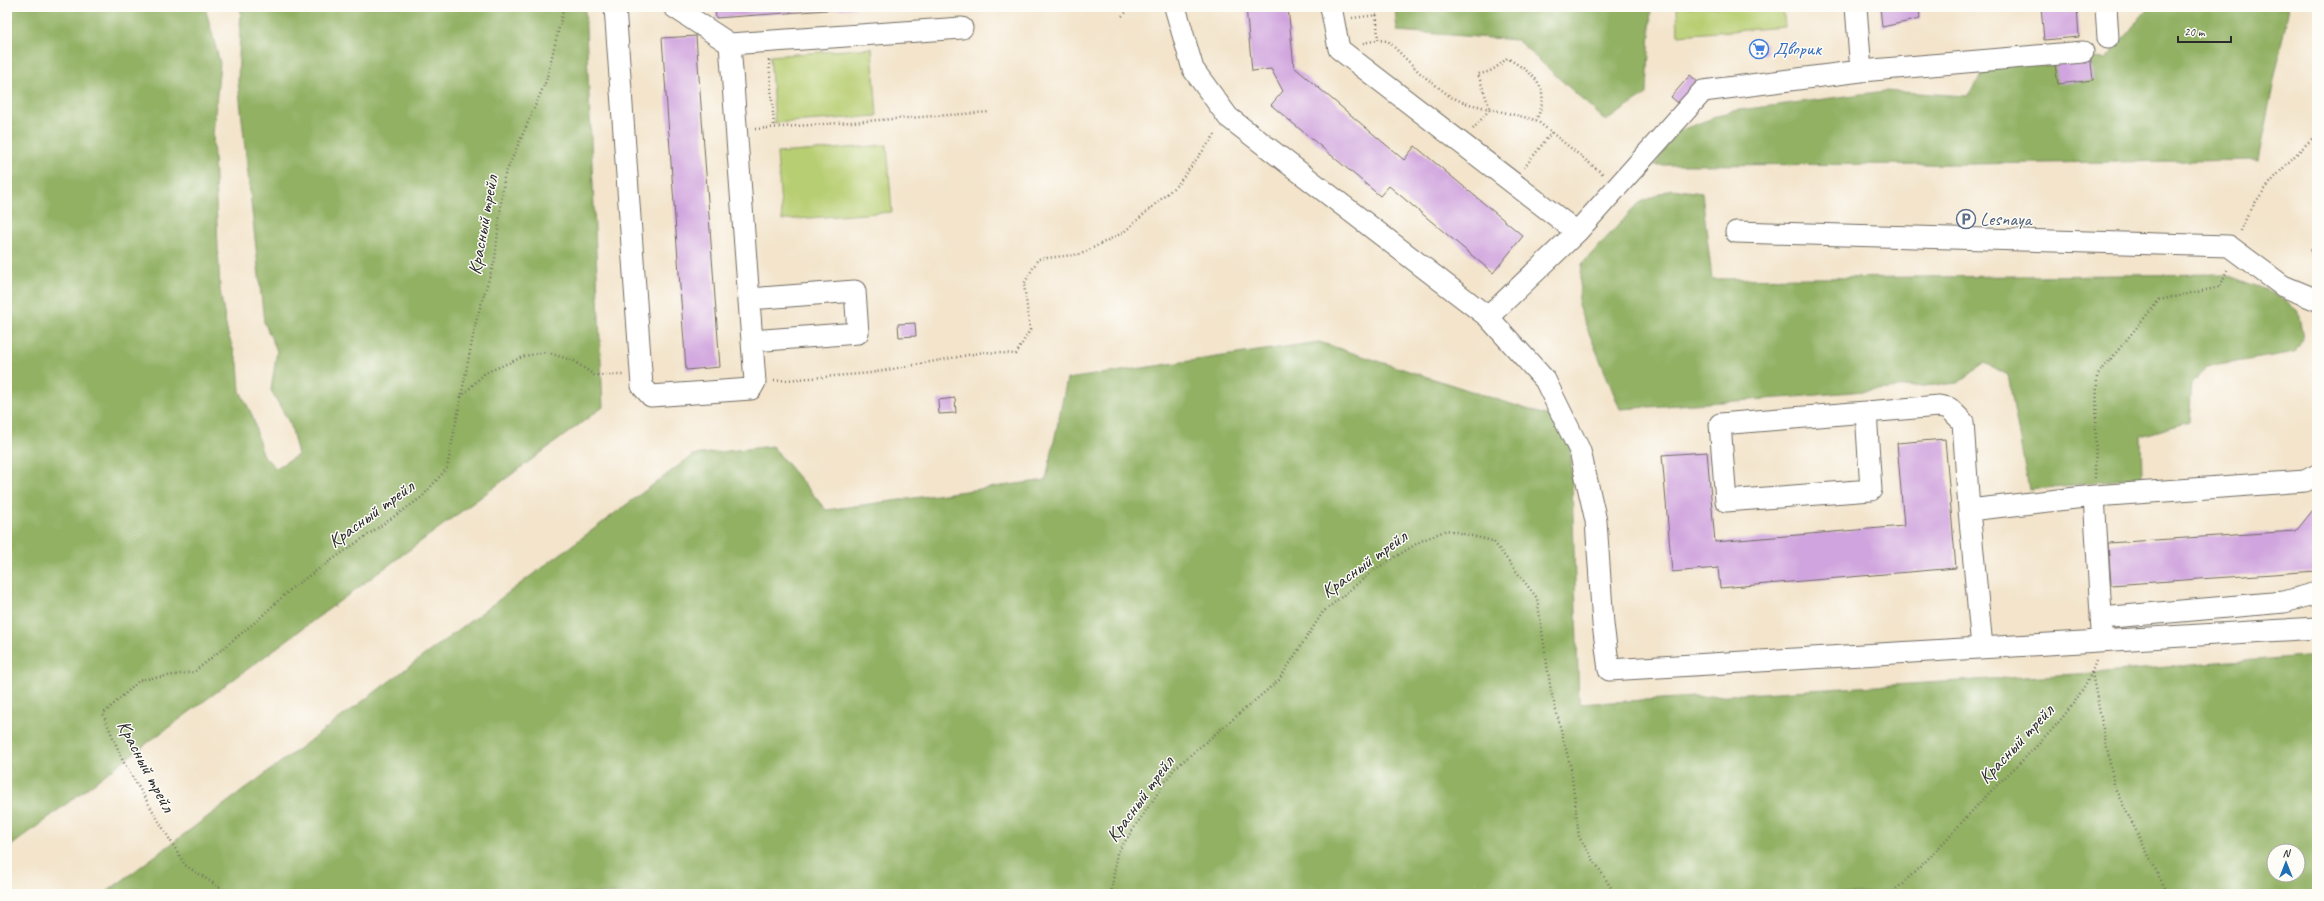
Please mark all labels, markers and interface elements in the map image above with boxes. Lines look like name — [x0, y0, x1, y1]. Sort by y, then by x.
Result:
scale bar — [2178, 18, 2231, 44]
text: 20 m — [2184, 24, 2206, 40]
place label: Дворик — [1773, 37, 1822, 61]
supermarket icon: Дворик — [1748, 38, 1770, 60]
street label: Красный трейл — [462, 172, 504, 277]
place label: Lesnaya — [1980, 207, 2033, 231]
parking icon: Lesnaya — [1955, 208, 1977, 230]
street label: Красный трейл — [323, 474, 420, 553]
street label: Красный трейл — [1316, 524, 1413, 603]
street label: Красный трейл — [1973, 698, 2060, 789]
street label: Красный трейл — [112, 716, 181, 817]
street label: Красный трейл — [1101, 750, 1180, 847]
north arrow — [2266, 843, 2306, 883]
text: N — [2283, 846, 2292, 860]

